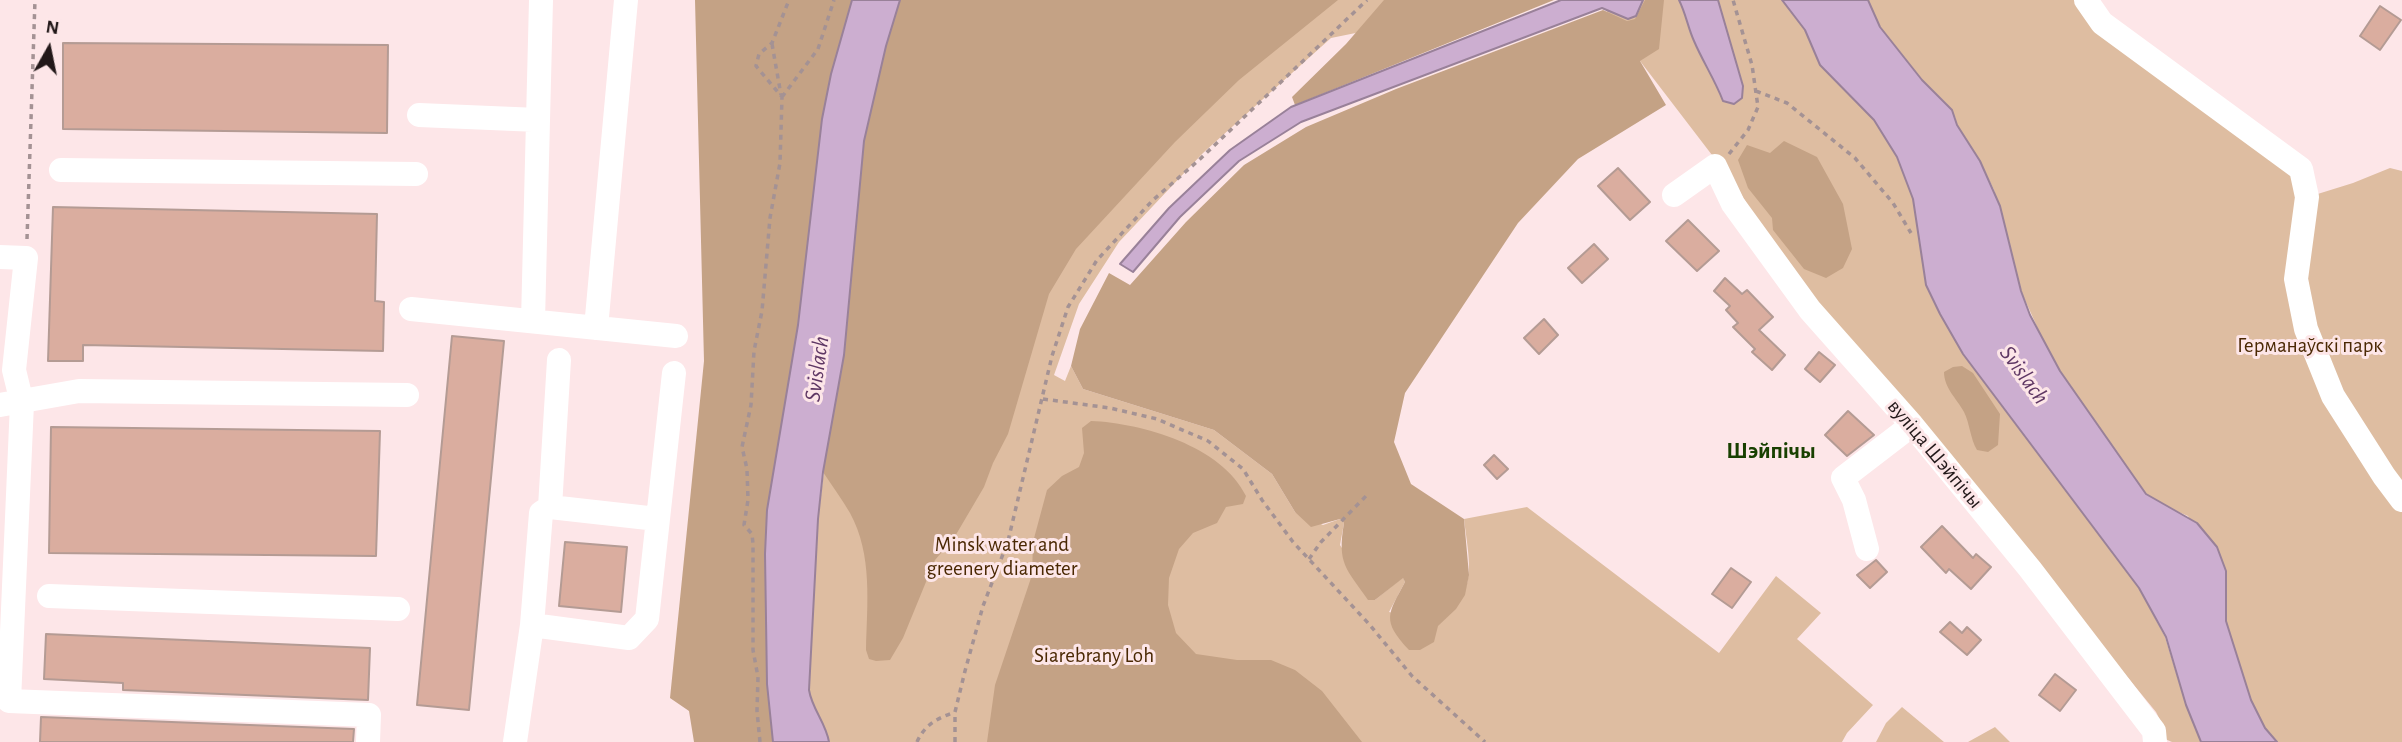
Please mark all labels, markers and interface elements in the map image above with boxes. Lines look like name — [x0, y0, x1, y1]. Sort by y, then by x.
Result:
north arrow — [14, 14, 84, 84]
text: N — [44, 17, 60, 38]
park label: Германаўскі парк — [2237, 333, 2383, 359]
water label: Svislach — [799, 334, 835, 404]
water label: Svislach — [1993, 340, 2055, 410]
street label: вуліца Шэйпічы — [1882, 394, 1988, 514]
district label: Шэйпічы — [1726, 437, 1816, 465]
park label: Minsk water and greenery diameter — [926, 532, 1078, 582]
park label: Siarebrany Loh — [1034, 643, 1154, 669]

